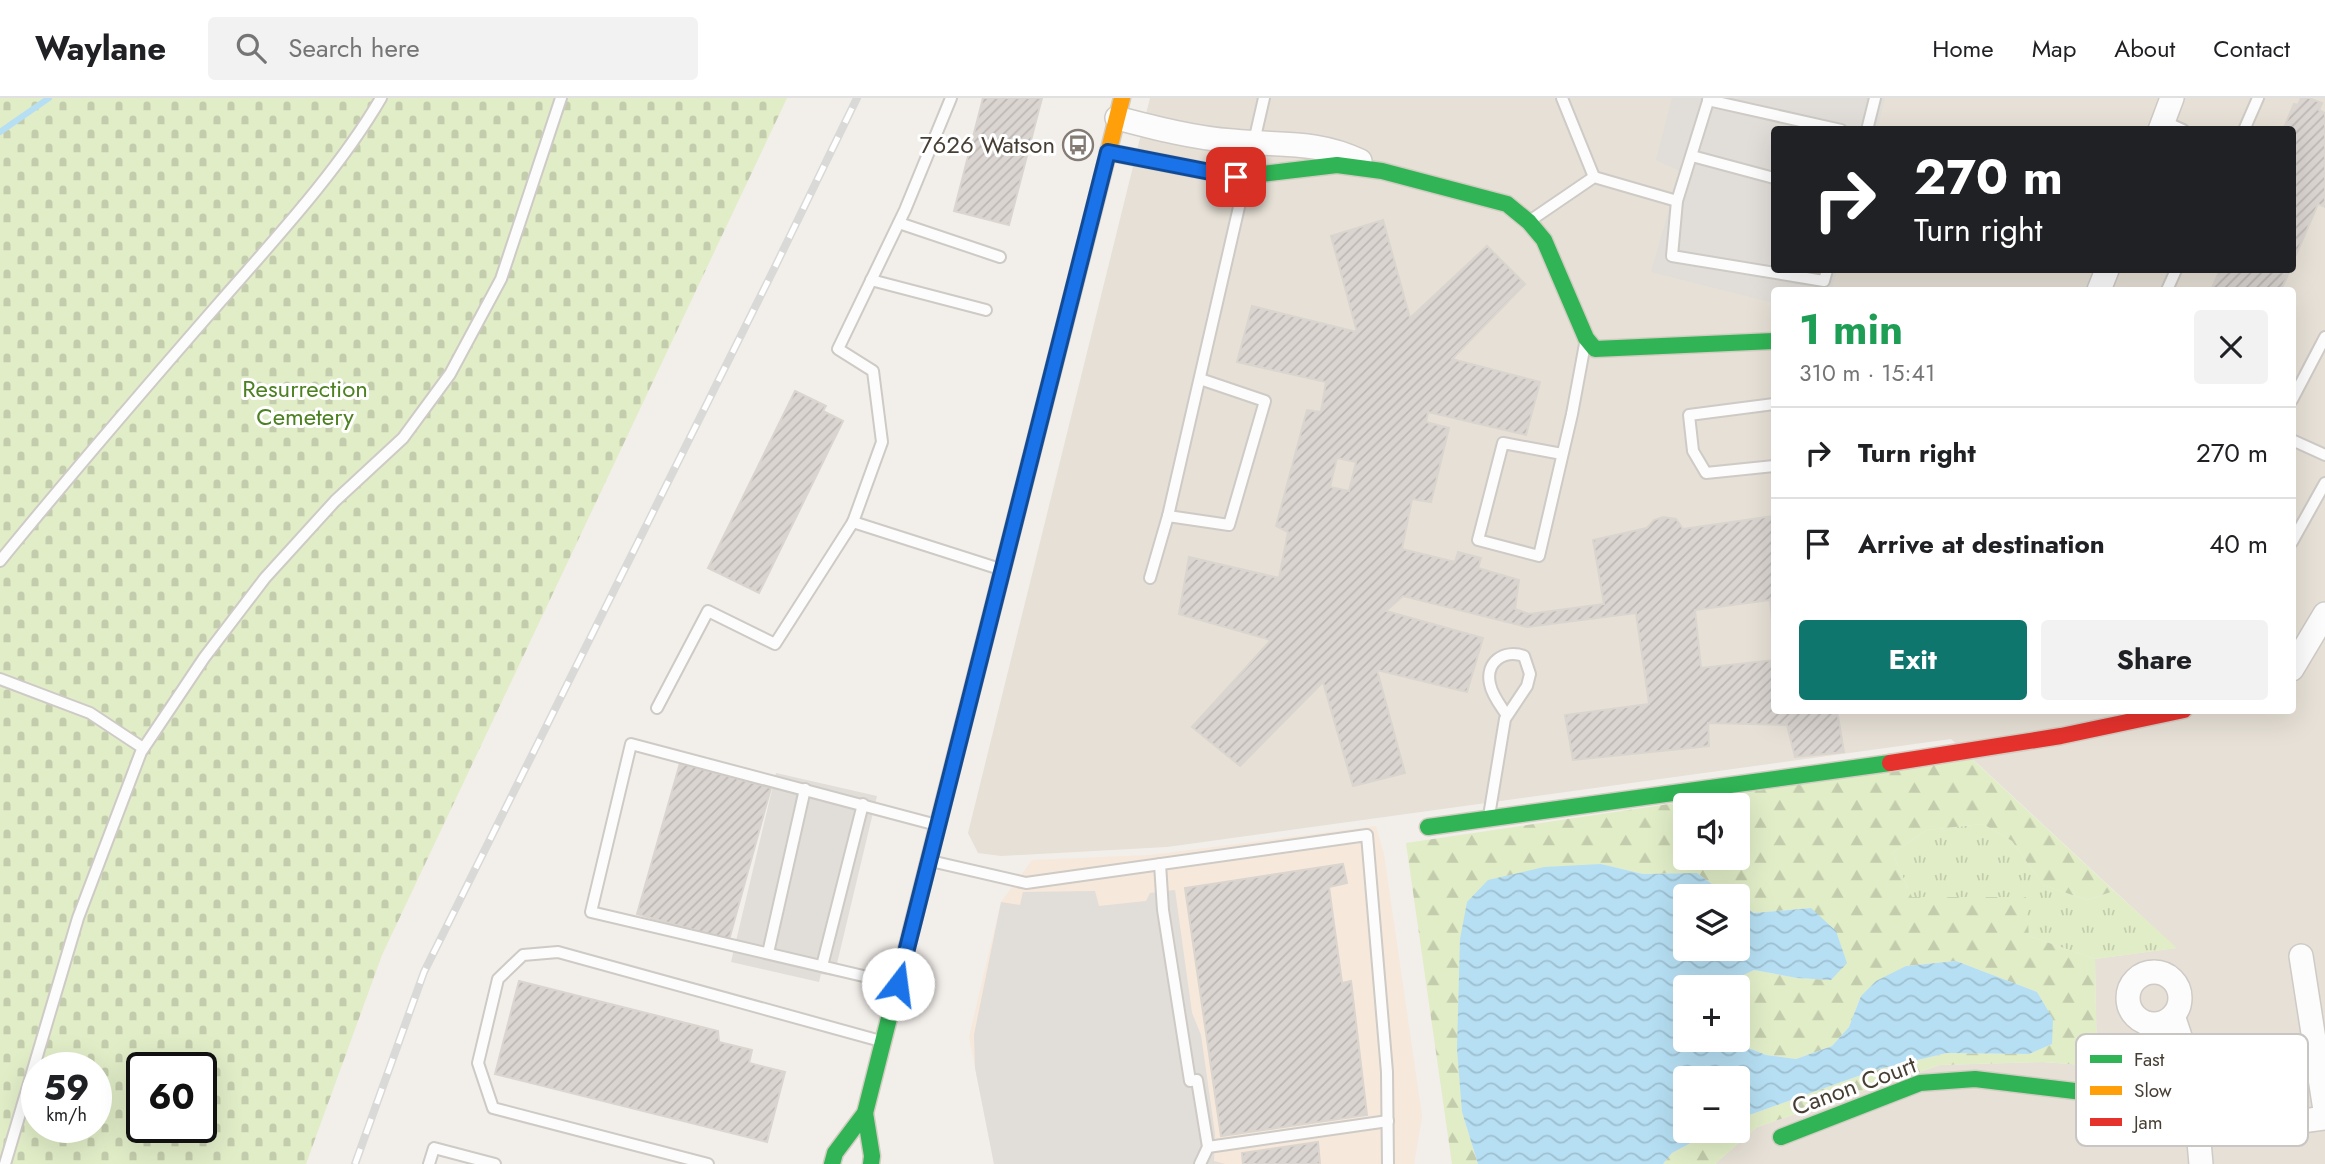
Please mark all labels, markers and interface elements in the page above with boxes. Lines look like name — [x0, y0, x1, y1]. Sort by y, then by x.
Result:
search box — [208, 17, 698, 80]
text: Waylane — [35, 25, 166, 72]
icon: search — [232, 29, 270, 67]
text: Search here — [288, 29, 420, 67]
text: Home — [1932, 31, 1994, 66]
text: Map — [2032, 31, 2076, 66]
text: About — [2114, 31, 2175, 66]
text: Contact — [2213, 31, 2290, 66]
place label: 7626 Watson — [920, 127, 1055, 162]
bus stop icon: 7626 Watson — [1061, 128, 1095, 162]
text: 270 m — [1914, 142, 2063, 212]
pin — [1206, 147, 1266, 207]
icon: right — [1799, 154, 1890, 245]
icon: arrive — [1217, 158, 1255, 196]
text: Turn right — [1914, 207, 2043, 253]
text: 1 min — [1799, 299, 1903, 360]
button: close — [2194, 310, 2268, 384]
text: 310 m · 15:41 — [1799, 356, 1935, 390]
park label: Resurrection Cemetery — [242, 371, 368, 434]
icon: right — [1799, 434, 1837, 472]
text: Turn right — [1858, 434, 1976, 472]
text: 270 m — [2196, 434, 2268, 472]
icon: arrive — [1799, 525, 1837, 563]
text: Arrive at destination — [1858, 525, 2105, 563]
text: 40 m — [2209, 525, 2268, 563]
button: Exit — [1799, 620, 2027, 700]
button: Share — [2041, 620, 2268, 700]
map controls — [1673, 793, 1750, 1143]
button: sound — [1673, 793, 1750, 870]
button: layers — [1673, 884, 1750, 961]
position arrow — [861, 947, 935, 1021]
button: + — [1673, 975, 1750, 1052]
legend — [2076, 1034, 2308, 1146]
text: Fast — [2134, 1046, 2165, 1073]
street label: Canon Court — [1787, 1047, 1921, 1124]
speed limit sign: 60 — [126, 1052, 217, 1143]
text: 59 — [44, 1063, 90, 1113]
button: − — [1673, 1066, 1750, 1143]
text: Slow — [2134, 1077, 2172, 1104]
text: km/h — [46, 1102, 87, 1128]
text: Jam — [2131, 1109, 2163, 1136]

